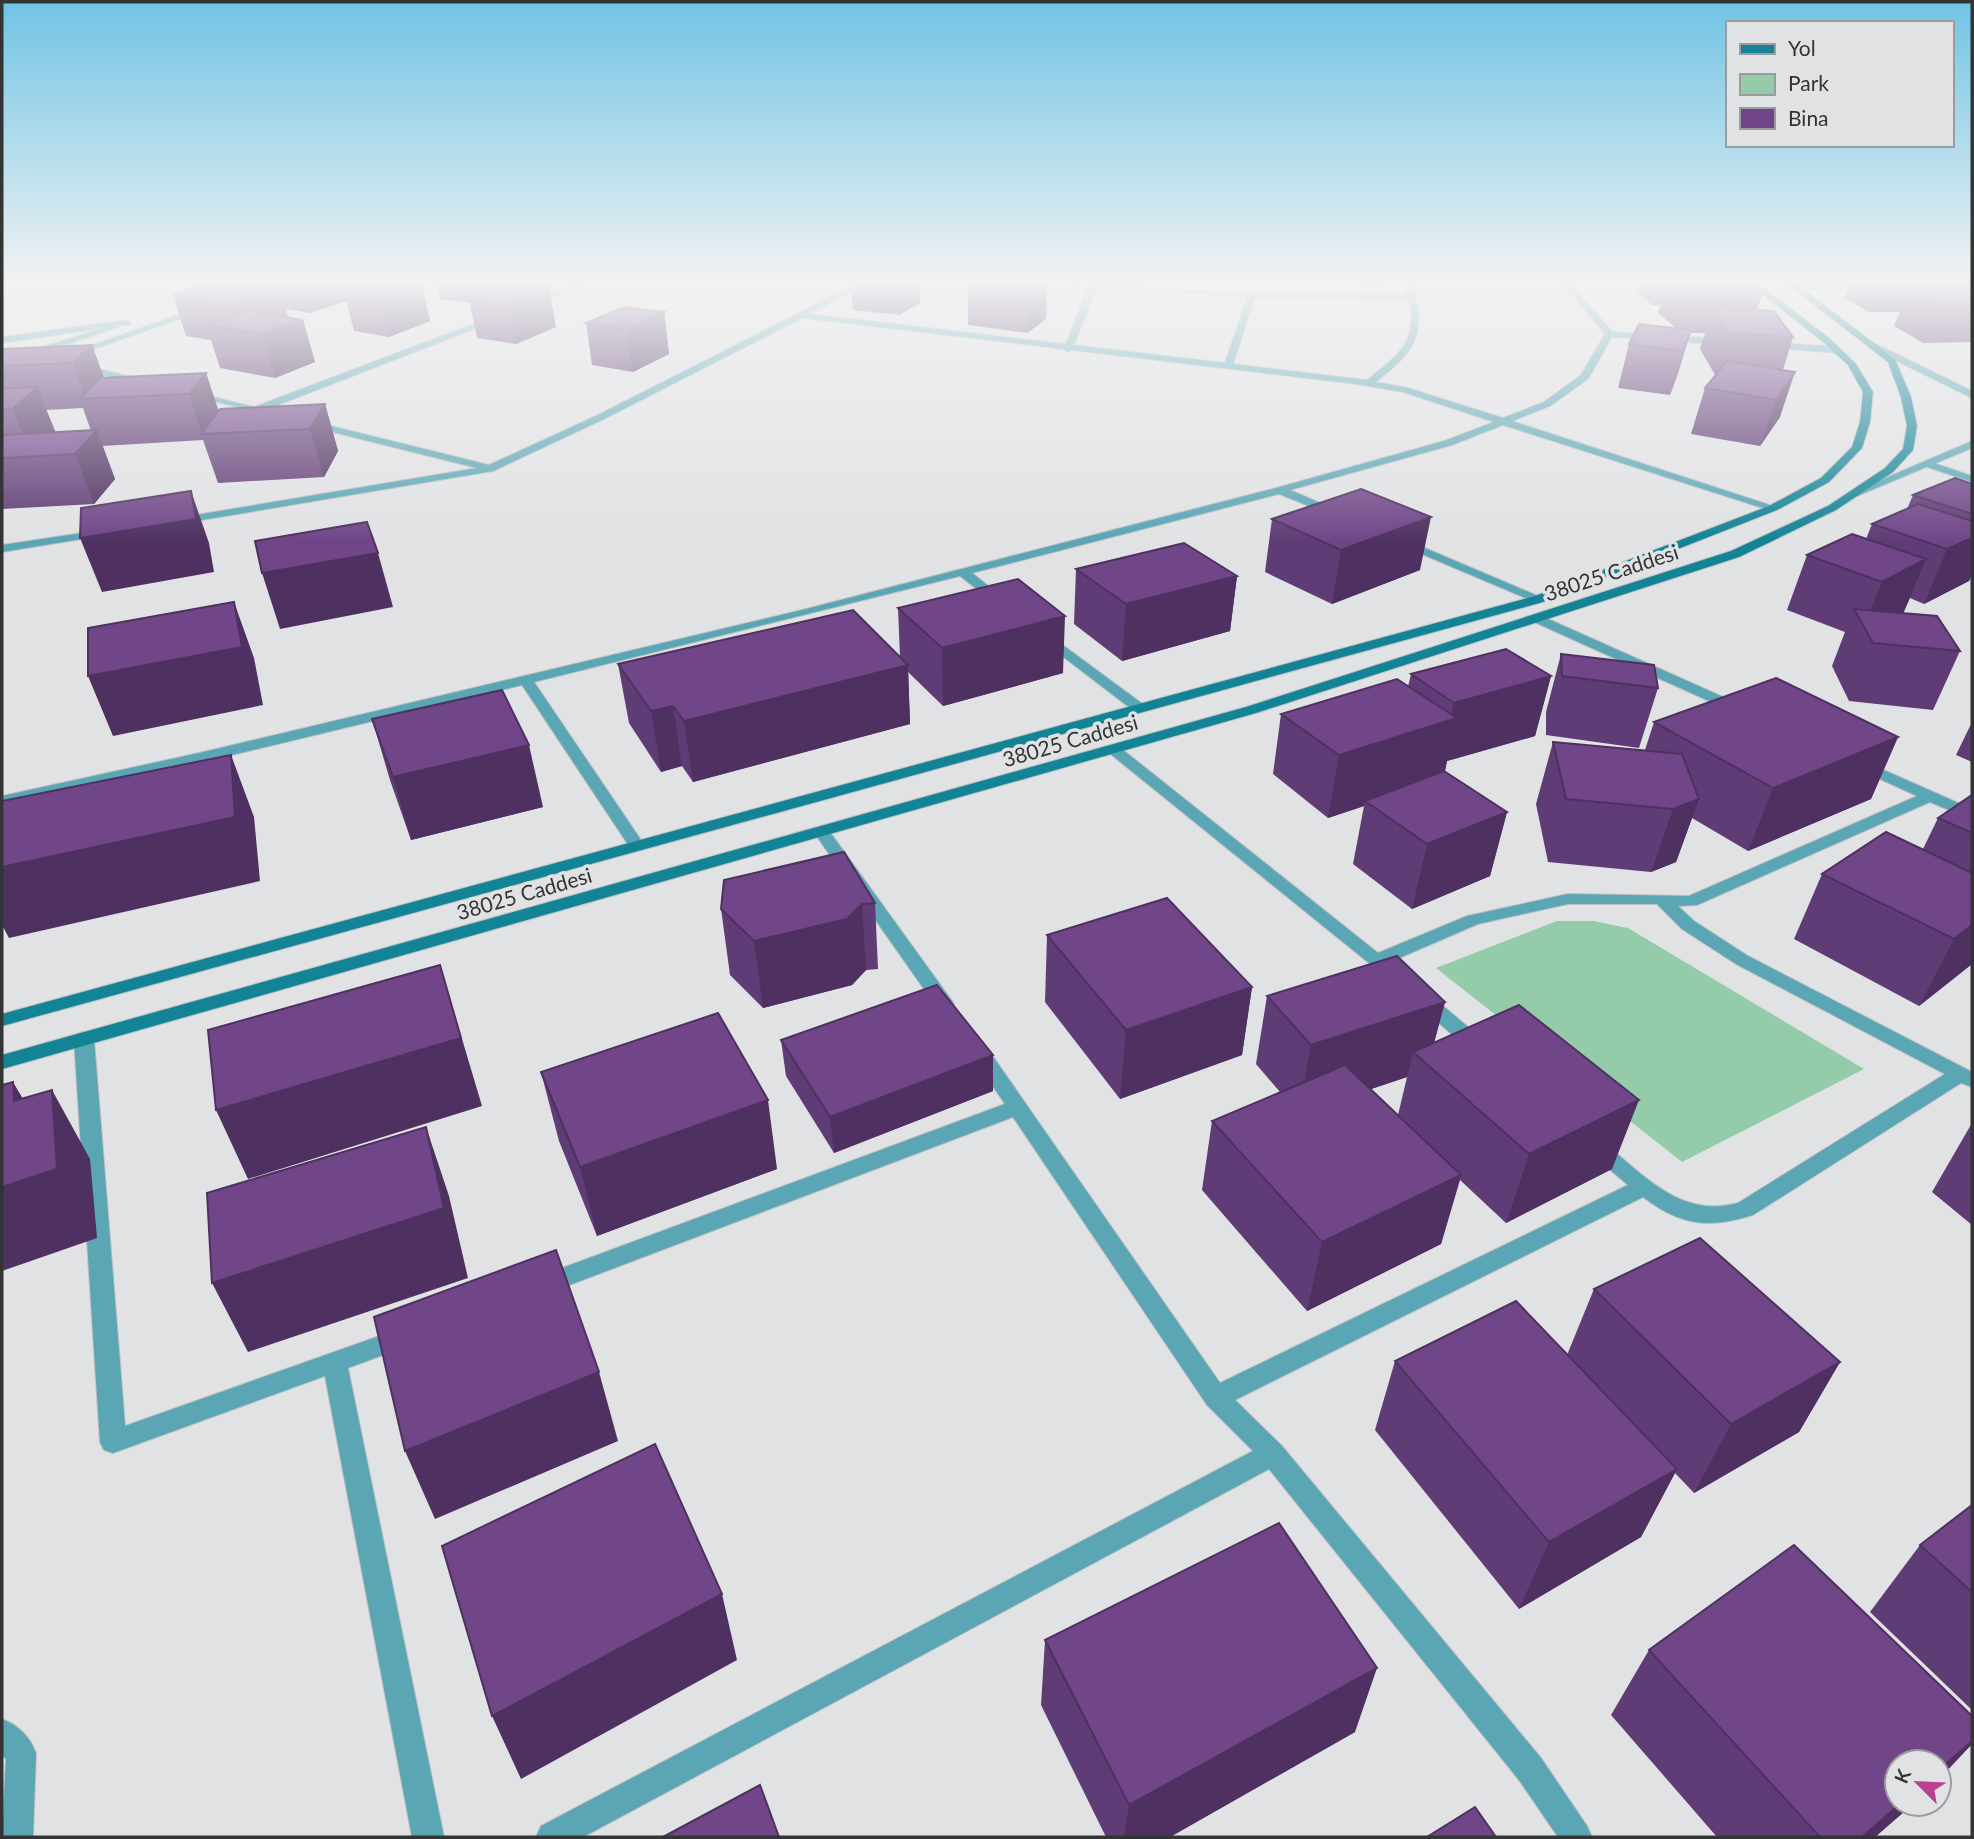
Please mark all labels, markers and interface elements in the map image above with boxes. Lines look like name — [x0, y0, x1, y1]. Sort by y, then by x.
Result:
legend — [1726, 21, 1953, 147]
text: Yol — [1788, 35, 1816, 60]
text: Park — [1788, 70, 1829, 95]
text: Bina — [1788, 105, 1829, 130]
street label: 38025 Caddesi — [1541, 539, 1681, 605]
street label: 38025 Caddesi — [1000, 709, 1140, 771]
street label: 38025 Caddesi — [454, 862, 594, 924]
north arrow — [1883, 1748, 1953, 1818]
text: K — [1889, 1764, 1916, 1787]

